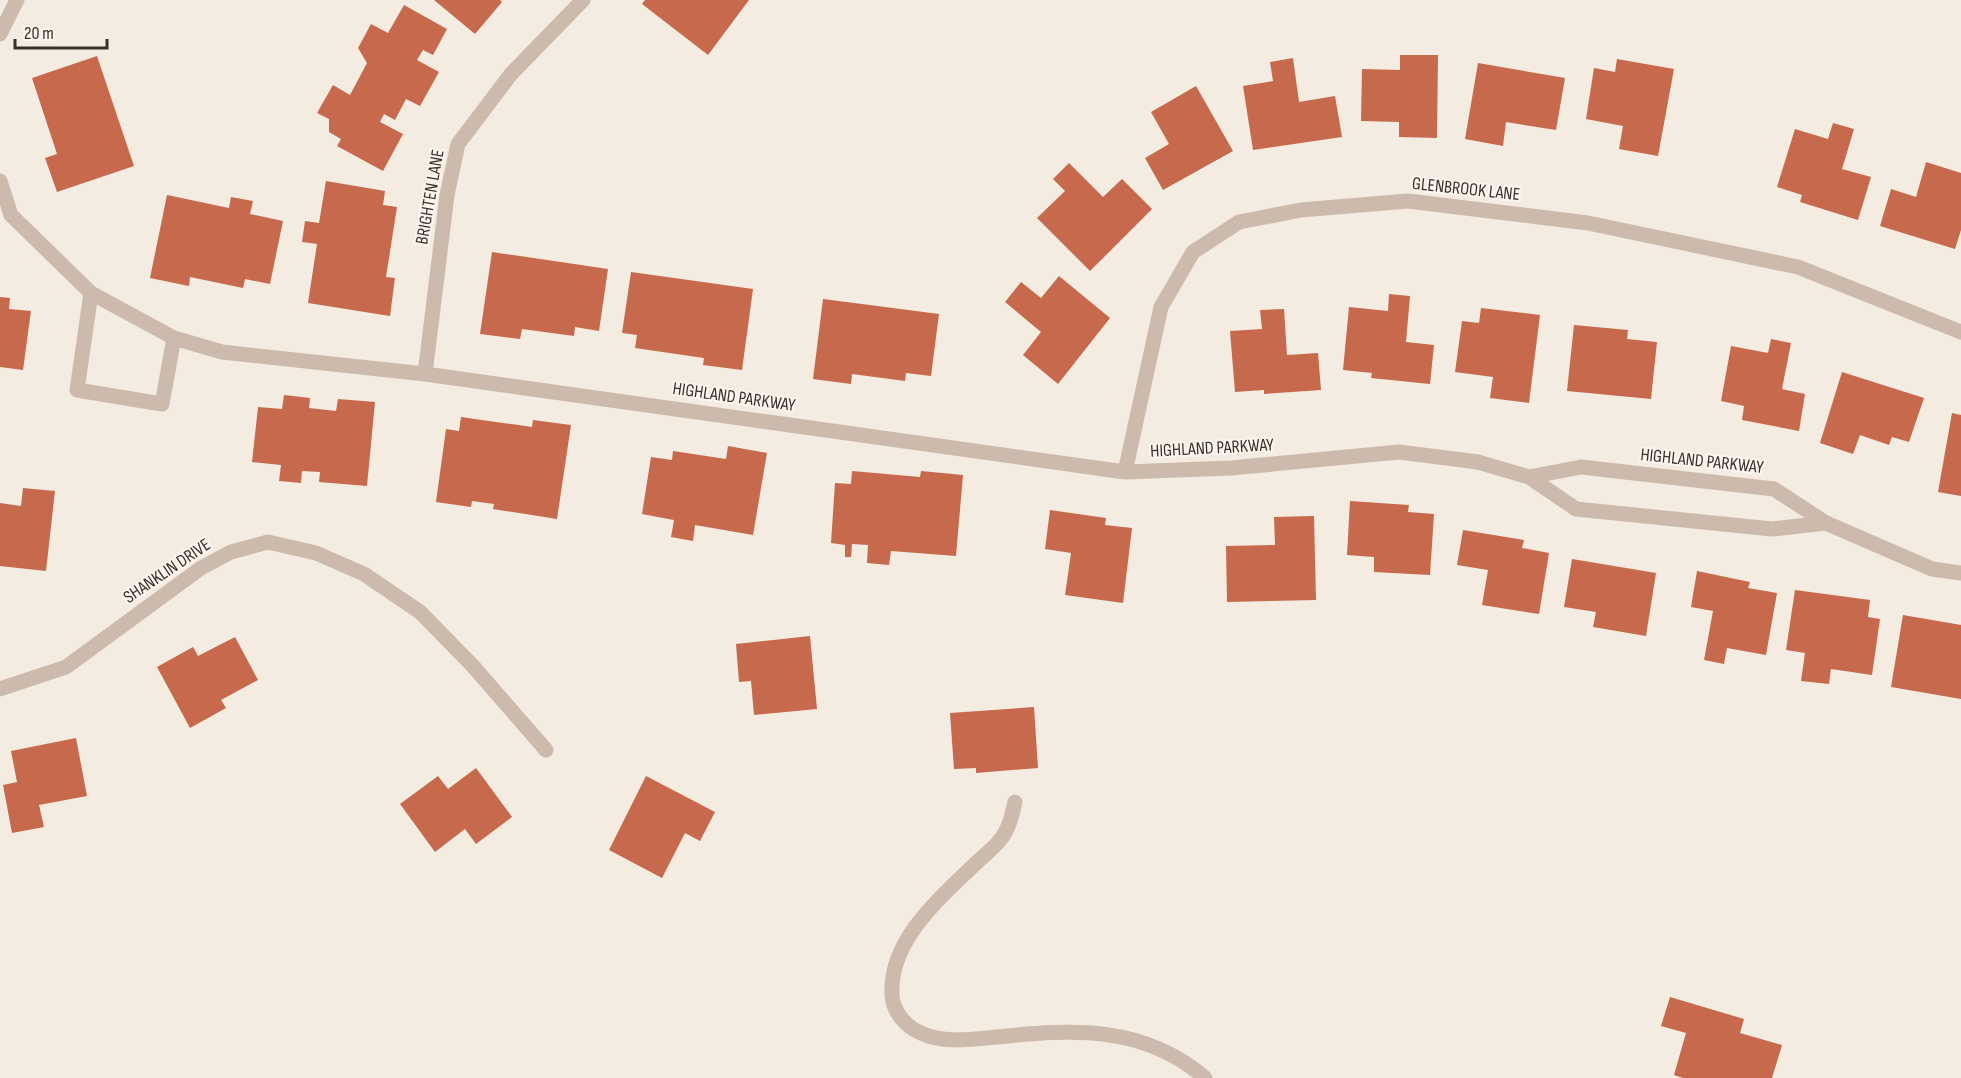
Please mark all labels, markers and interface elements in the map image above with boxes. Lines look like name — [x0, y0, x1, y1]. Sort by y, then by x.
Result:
scale bar — [15, 12, 106, 50]
text: 20 m — [24, 23, 54, 44]
street label: BRIGHTEN LANE — [411, 148, 449, 246]
street label: GLENBROOK LANE — [1411, 173, 1521, 205]
street label: HIGHLAND PARKWAY — [671, 378, 797, 416]
street label: HIGHLAND PARKWAY — [1150, 434, 1275, 462]
street label: HIGHLAND PARKWAY — [1639, 444, 1765, 478]
street label: SHANKLIN DRIVE — [119, 534, 215, 608]

